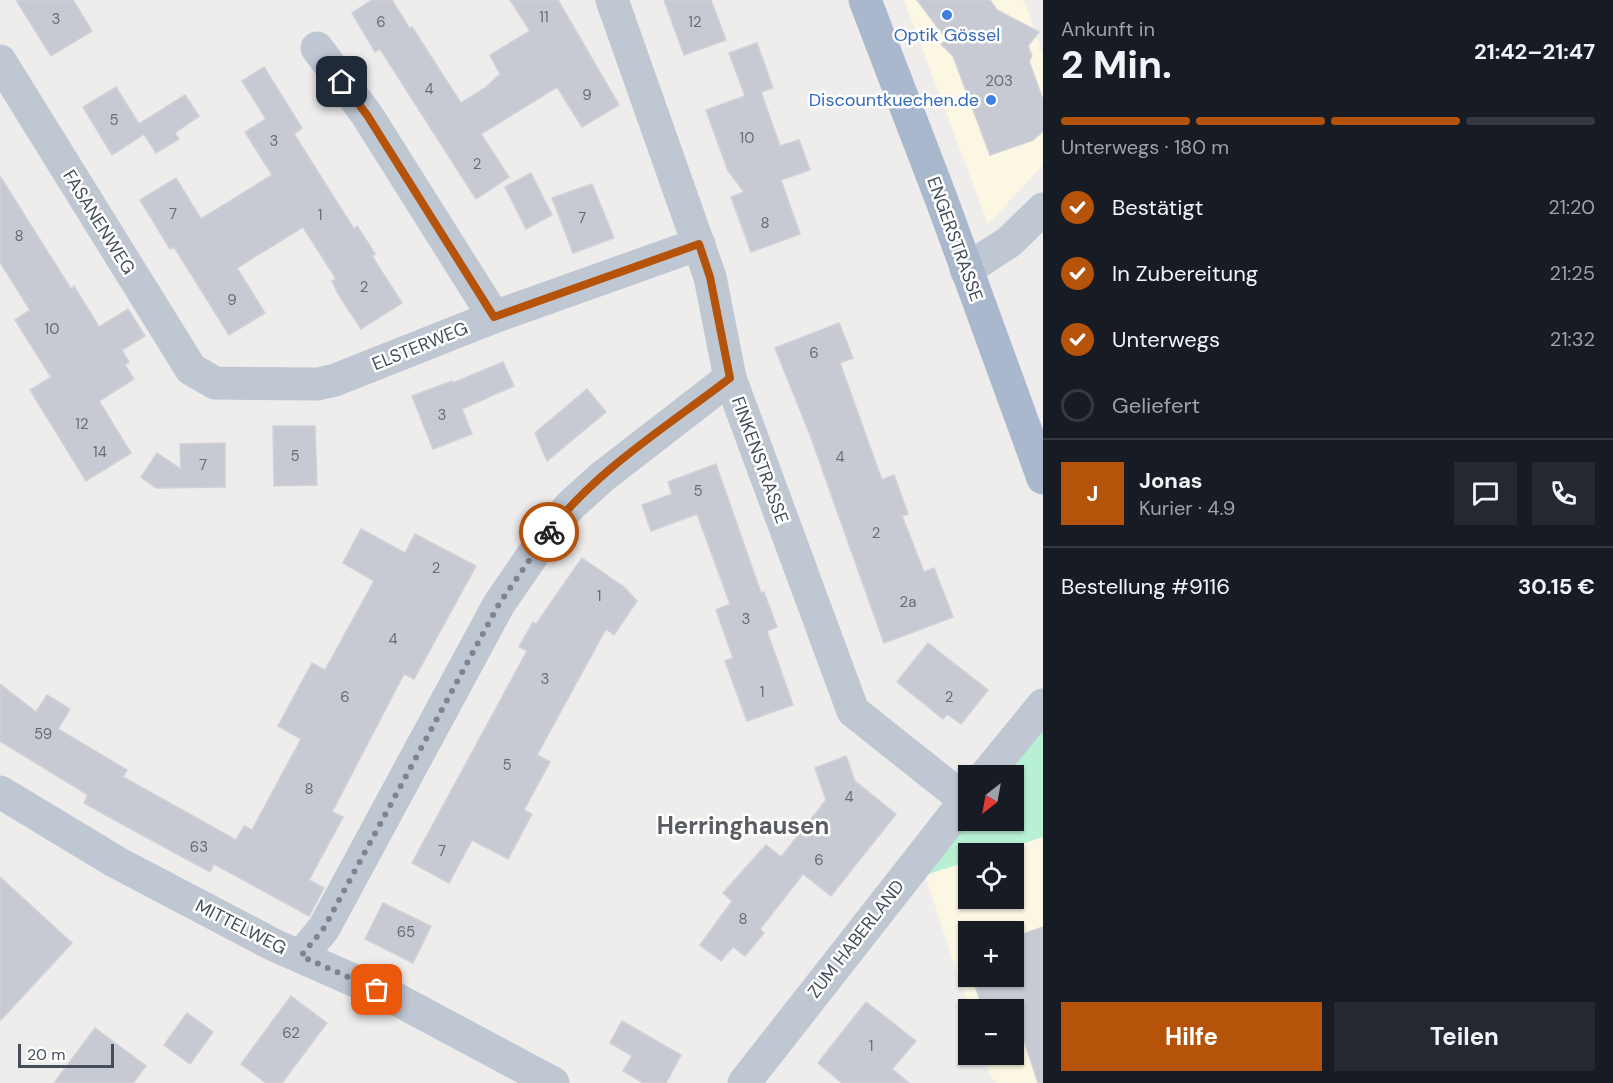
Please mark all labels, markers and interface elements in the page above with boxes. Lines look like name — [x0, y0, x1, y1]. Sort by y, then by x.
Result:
house number: 11 — [539, 7, 549, 27]
marker: Optik Gössel — [940, 8, 954, 22]
house number: 3 — [52, 9, 60, 29]
house number: 6 — [376, 12, 386, 32]
house number: 12 — [688, 12, 702, 32]
text: Ankunft in — [1061, 16, 1155, 42]
place label: Optik Gössel — [894, 23, 1000, 47]
text: 21:42–21:47 — [1474, 37, 1595, 66]
text: 2 Min. — [1061, 39, 1172, 90]
pin — [316, 56, 367, 107]
icon: home — [325, 65, 358, 98]
house number: 203 — [985, 71, 1013, 91]
house number: 4 — [424, 79, 434, 99]
house number: 9 — [582, 85, 592, 105]
place label: Discountkuechen.de — [809, 88, 979, 112]
marker: Discountkuechen.de — [984, 93, 998, 107]
house number: 5 — [109, 110, 119, 130]
house number: 10 — [740, 128, 754, 148]
house number: 3 — [270, 131, 278, 151]
text: Unterwegs · 180 m — [1061, 134, 1229, 160]
house number: 2 — [473, 154, 481, 174]
street label: FASANENWEG — [57, 165, 141, 279]
street label: ENGERSTRASSE — [921, 173, 989, 305]
icon: check — [1061, 191, 1094, 224]
text: Bestätigt — [1112, 193, 1203, 222]
text: 21:20 — [1548, 194, 1595, 220]
house number: 7 — [169, 204, 177, 224]
house number: 1 — [318, 205, 322, 225]
house number: 7 — [578, 208, 586, 228]
house number: 8 — [760, 213, 770, 233]
house number: 8 — [14, 226, 24, 246]
icon: check — [1061, 257, 1094, 290]
text: In Zubereitung — [1112, 259, 1258, 288]
text: 21:25 — [1549, 260, 1595, 286]
house number: 2 — [360, 277, 368, 297]
house number: 9 — [227, 290, 237, 310]
street label: ELSTERWEG — [369, 316, 471, 376]
house number: 10 — [45, 319, 59, 339]
icon: check — [1061, 323, 1094, 356]
text: Unterwegs — [1112, 325, 1220, 354]
text: 21:32 — [1550, 326, 1595, 352]
house number: 6 — [809, 343, 819, 363]
text: Geliefert — [1112, 391, 1200, 420]
street label: FINKENSTRASSE — [726, 393, 794, 527]
house number: 3 — [438, 405, 446, 425]
house number: 12 — [75, 414, 89, 434]
house number: 14 — [93, 442, 107, 462]
house number: 5 — [290, 446, 300, 466]
house number: 4 — [835, 447, 845, 467]
house number: 7 — [199, 455, 207, 475]
button: chat — [1454, 462, 1517, 525]
button: phone — [1532, 462, 1595, 525]
text: Jonas — [1139, 466, 1203, 495]
text: J — [1087, 479, 1098, 508]
house number: 5 — [693, 481, 703, 501]
text: Kurier · 4.9 — [1139, 495, 1235, 521]
courier — [519, 502, 579, 562]
icon: bike — [533, 516, 566, 549]
house number: 2 — [872, 523, 880, 543]
house number: 2 — [432, 558, 440, 578]
text: Bestellung #9116 — [1061, 572, 1230, 601]
text: 30.15 € — [1518, 572, 1595, 601]
house number: 1 — [597, 586, 601, 606]
house number: 2a — [900, 592, 916, 612]
house number: 3 — [742, 609, 750, 629]
house number: 4 — [388, 629, 398, 649]
house number: 3 — [541, 669, 549, 689]
house number: 1 — [760, 682, 764, 702]
house number: 6 — [340, 687, 350, 707]
house number: 2 — [945, 687, 953, 707]
house number: 59 — [34, 724, 52, 744]
house number: 5 — [502, 755, 512, 775]
north arrow — [958, 765, 1024, 831]
map controls — [958, 765, 1024, 1065]
house number: 8 — [304, 779, 314, 799]
house number: 4 — [844, 787, 854, 807]
district label: Herringhausen — [657, 810, 829, 841]
house number: 63 — [190, 837, 208, 857]
house number: 7 — [438, 841, 446, 861]
button: locate — [958, 843, 1024, 909]
house number: 6 — [814, 850, 824, 870]
street label: ZUM HABERLAND — [802, 875, 910, 1003]
street label: MITTELWEG — [191, 894, 291, 960]
house number: 8 — [738, 909, 748, 929]
button: + — [958, 921, 1024, 987]
house number: 65 — [397, 922, 415, 942]
pin — [351, 964, 402, 1015]
icon: bag — [360, 973, 393, 1006]
button: − — [958, 999, 1024, 1065]
button: Hilfe — [1061, 1002, 1322, 1071]
button: Teilen — [1334, 1002, 1595, 1071]
house number: 62 — [282, 1023, 300, 1043]
house number: 1 — [869, 1036, 873, 1056]
scale bar — [18, 1041, 114, 1068]
text: 20 m — [27, 1044, 66, 1065]

